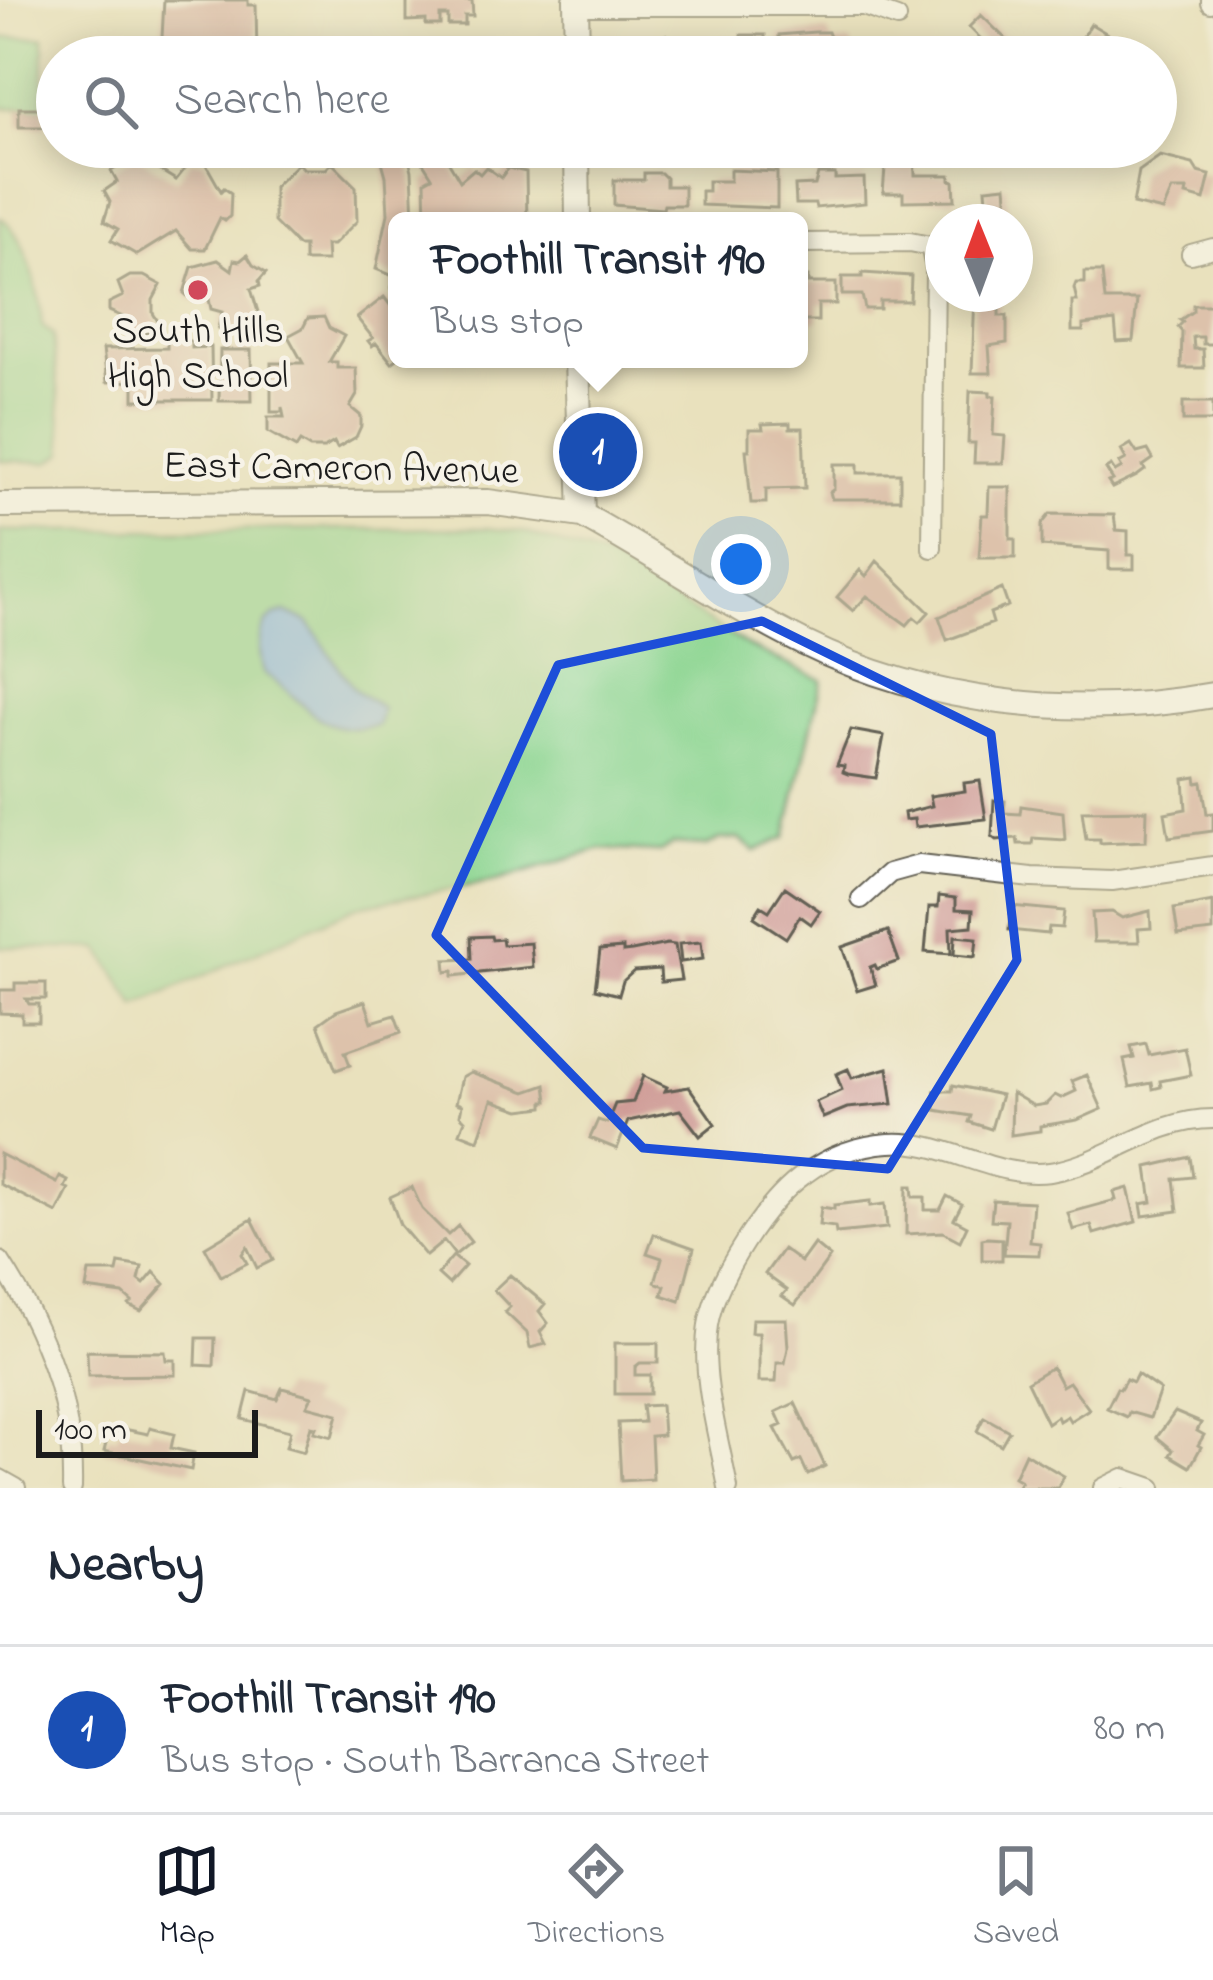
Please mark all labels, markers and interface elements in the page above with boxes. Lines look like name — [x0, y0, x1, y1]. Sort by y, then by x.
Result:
search box — [36, 36, 1177, 168]
icon: search — [78, 69, 144, 135]
text: Search here — [174, 69, 390, 135]
north arrow — [925, 204, 1033, 312]
popup — [388, 212, 808, 368]
text: Foothill Transit 190 — [431, 229, 765, 295]
marker: South Hills High School — [185, 277, 211, 303]
text: Bus stop — [431, 295, 584, 352]
place label: South Hills High School — [108, 304, 288, 406]
pin: 1 — [559, 407, 637, 497]
street label: East Cameron Avenue — [163, 438, 520, 502]
your location — [711, 534, 771, 594]
scale bar — [36, 1404, 258, 1457]
text: 100 m — [54, 1407, 127, 1455]
text: Nearby — [48, 1529, 204, 1604]
text: Foothill Transit 190 — [162, 1668, 496, 1734]
text: 1 — [81, 1701, 93, 1758]
text: 80 m — [1094, 1701, 1165, 1758]
text: Bus stop · South Barranca Street — [162, 1734, 709, 1791]
tab: Map — [154, 1838, 220, 1958]
tab: Directions — [528, 1838, 665, 1958]
tab: Saved — [973, 1838, 1059, 1958]

